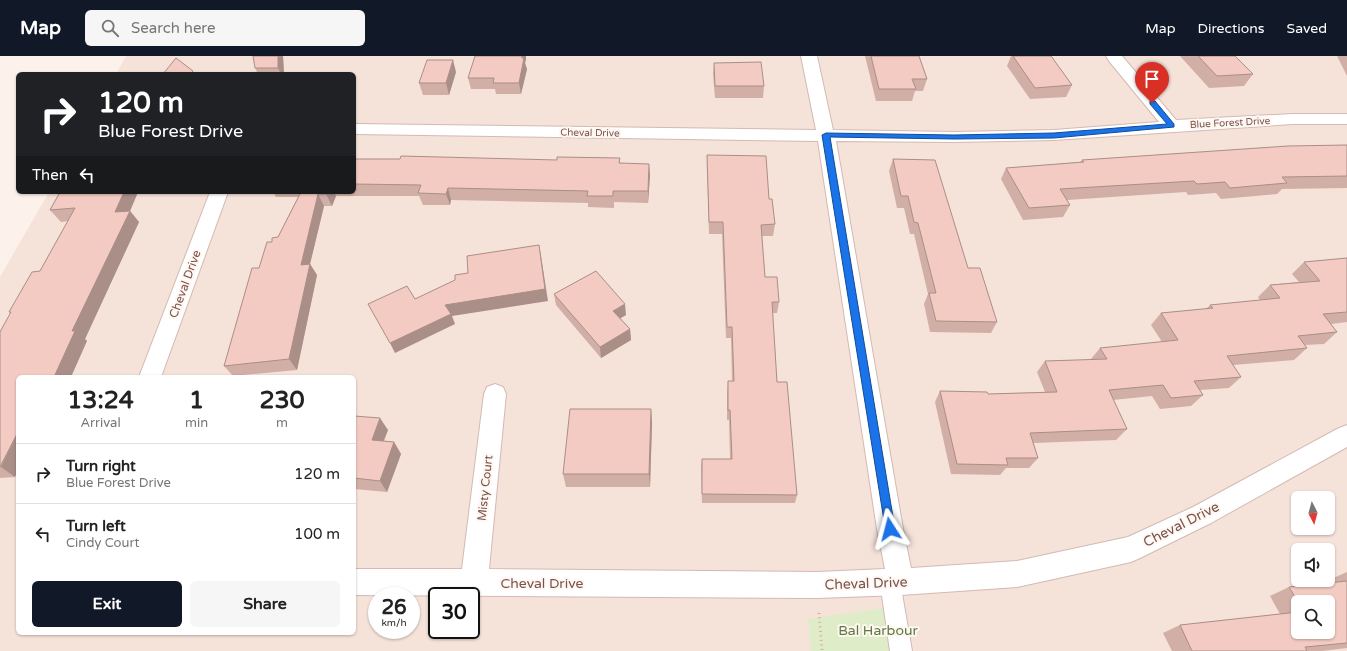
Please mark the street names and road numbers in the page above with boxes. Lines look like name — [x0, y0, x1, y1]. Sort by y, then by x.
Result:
street label: Blue Forest Drive — [1189, 115, 1271, 131]
street label: Cheval Drive — [560, 126, 620, 140]
street label: Cheval Drive — [166, 248, 204, 320]
street label: Misty Court — [475, 454, 495, 522]
street label: Cheval Drive — [1140, 498, 1222, 551]
street label: Cheval Drive — [824, 574, 908, 593]
street label: Cheval Drive — [501, 575, 584, 592]

